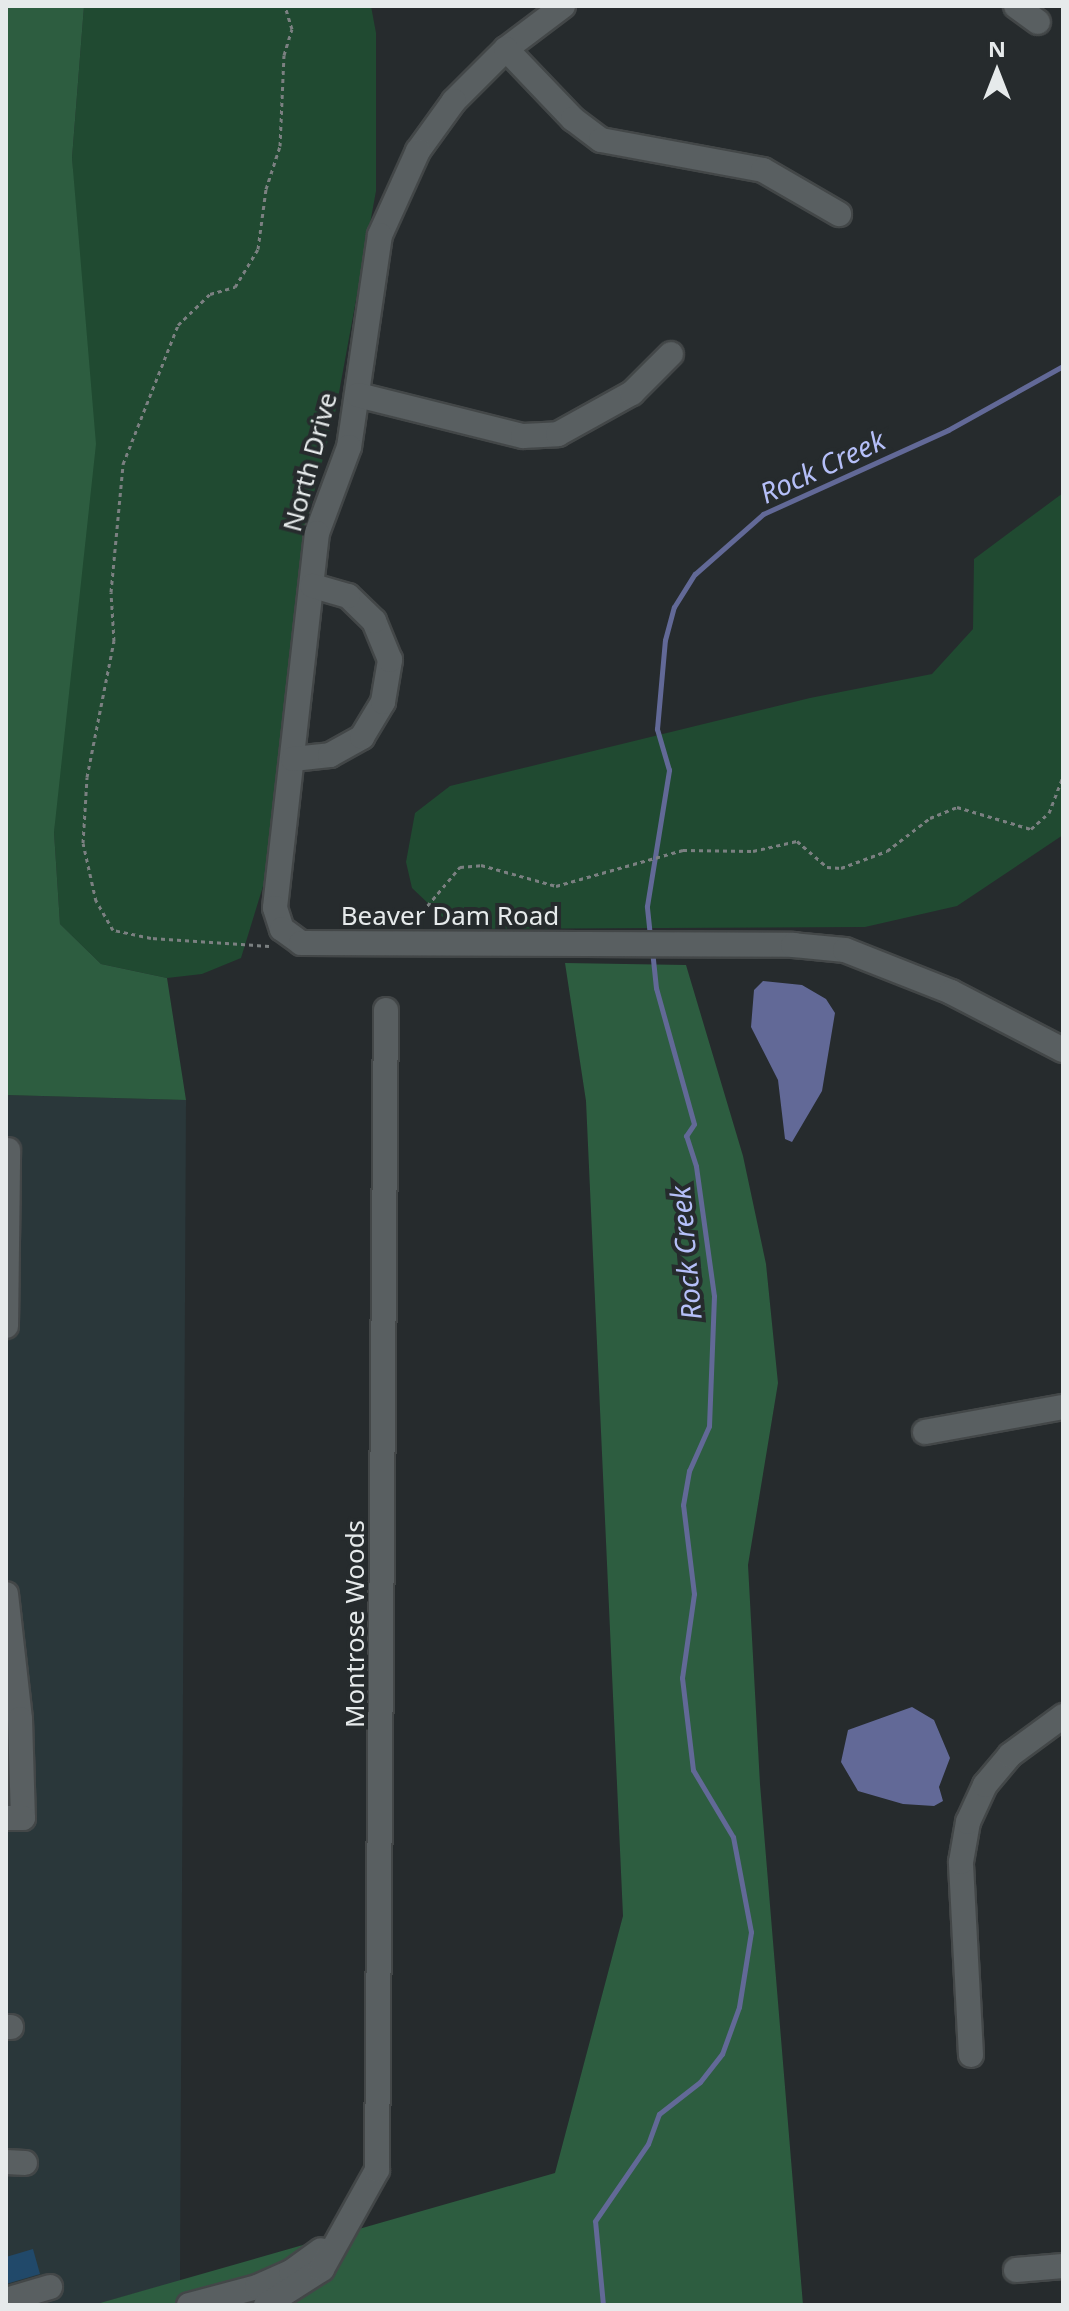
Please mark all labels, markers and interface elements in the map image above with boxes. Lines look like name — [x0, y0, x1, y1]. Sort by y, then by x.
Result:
north arrow — [957, 32, 1037, 112]
text: N — [988, 33, 1006, 63]
street label: North Drive — [276, 389, 344, 535]
water label: Rock Creek — [754, 422, 890, 510]
street label: Beaver Dam Road — [341, 900, 559, 932]
water label: Rock Creek — [662, 1185, 708, 1321]
street label: Montrose Woods — [339, 1520, 371, 1728]

